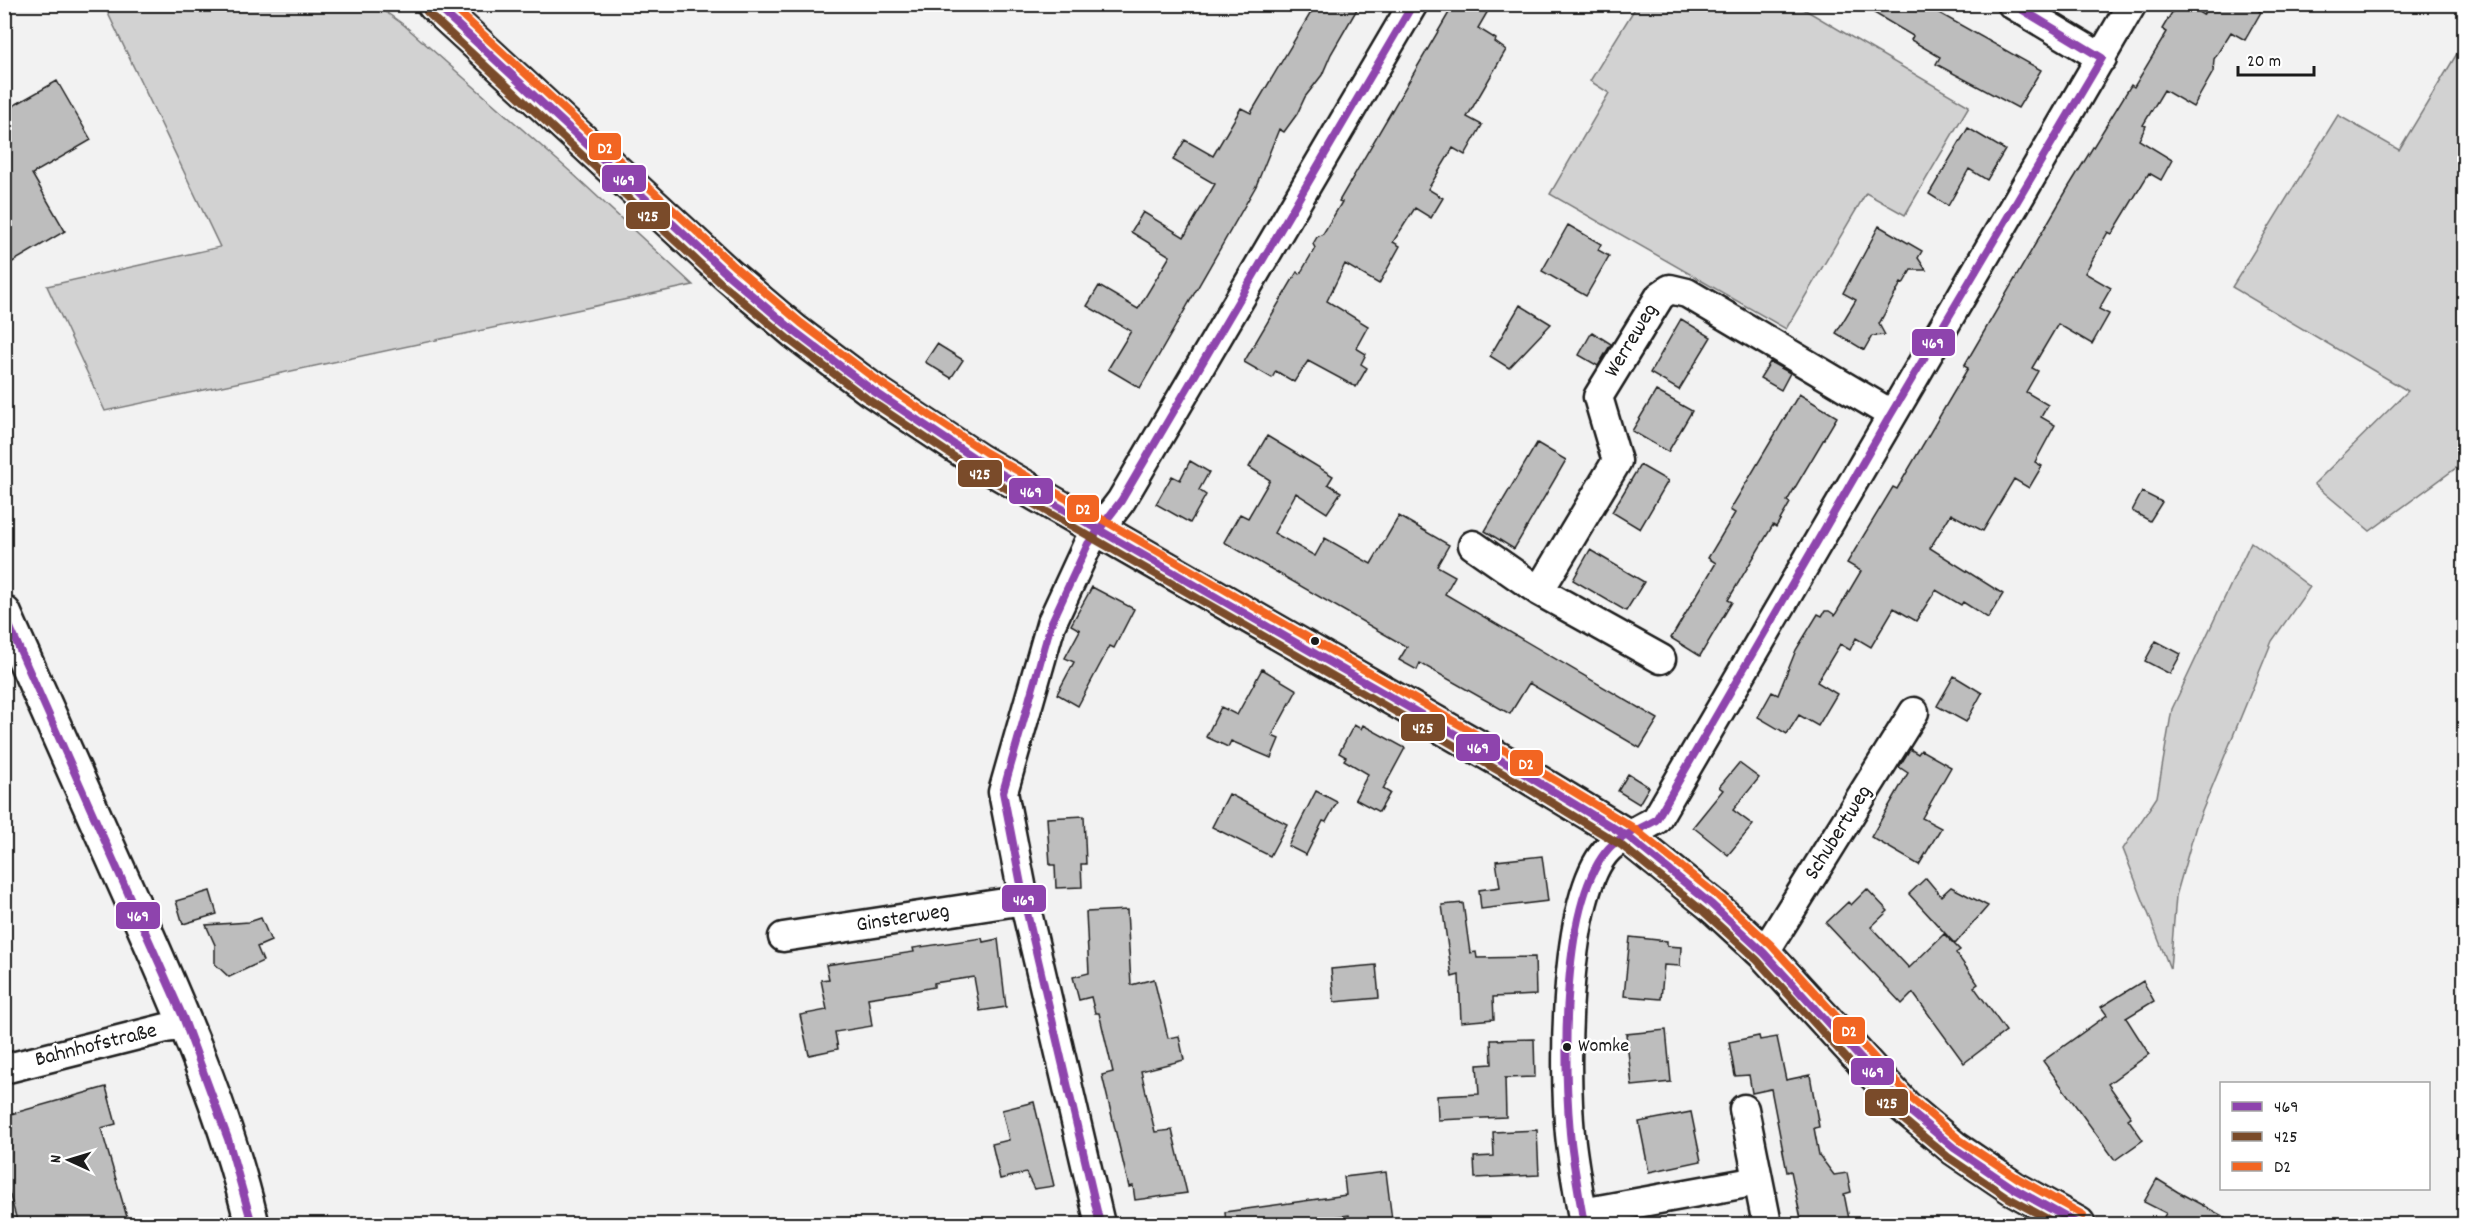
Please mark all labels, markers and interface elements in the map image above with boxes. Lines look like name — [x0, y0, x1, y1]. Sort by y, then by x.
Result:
scale bar — [2238, 39, 2314, 77]
text: 20 m — [2247, 50, 2281, 75]
line badge: D2 — [588, 132, 622, 161]
text: D2 — [597, 138, 613, 161]
line badge: 469 — [601, 164, 647, 193]
text: 469 — [613, 170, 635, 193]
line badge: 425 — [625, 201, 671, 230]
text: 425 — [637, 206, 659, 229]
street label: Werreweg — [1598, 298, 1666, 384]
line badge: 469 — [1911, 328, 1956, 357]
text: 469 — [1922, 333, 1944, 356]
line badge: 425 — [957, 459, 1003, 488]
text: 425 — [969, 464, 991, 487]
line badge: 469 — [1008, 477, 1054, 505]
text: 469 — [1020, 482, 1042, 505]
line badge: D2 — [1066, 494, 1100, 523]
text: D2 — [1075, 499, 1091, 522]
unlabelled marker — [1309, 635, 1321, 647]
line badge: 425 — [1400, 713, 1446, 742]
text: 425 — [1412, 718, 1434, 741]
line badge: 469 — [1455, 733, 1501, 762]
text: 469 — [1467, 738, 1489, 761]
line badge: D2 — [1509, 749, 1544, 777]
text: D2 — [1518, 754, 1534, 777]
street label: Schubertweg — [1797, 779, 1881, 887]
line badge: 469 — [1001, 884, 1047, 913]
text: 469 — [1013, 890, 1035, 913]
street label: Ginsterweg — [854, 896, 952, 942]
line badge: 469 — [115, 901, 161, 930]
text: 469 — [127, 906, 149, 929]
street label: Bahnhofstraße — [32, 1016, 160, 1076]
line badge: D2 — [1832, 1016, 1866, 1045]
text: D2 — [1841, 1021, 1857, 1044]
place label: Womke — [1578, 1033, 1629, 1061]
marker: Womke — [1561, 1041, 1573, 1053]
line badge: 469 — [1850, 1057, 1895, 1086]
text: 469 — [1862, 1062, 1884, 1085]
legend — [2220, 1082, 2430, 1190]
line badge: 425 — [1864, 1088, 1909, 1117]
text: 425 — [1876, 1093, 1898, 1116]
text: 469 — [2274, 1096, 2299, 1121]
text: 425 — [2274, 1126, 2298, 1151]
north arrow — [39, 1130, 99, 1190]
text: N — [45, 1154, 68, 1164]
text: D2 — [2274, 1156, 2291, 1181]

